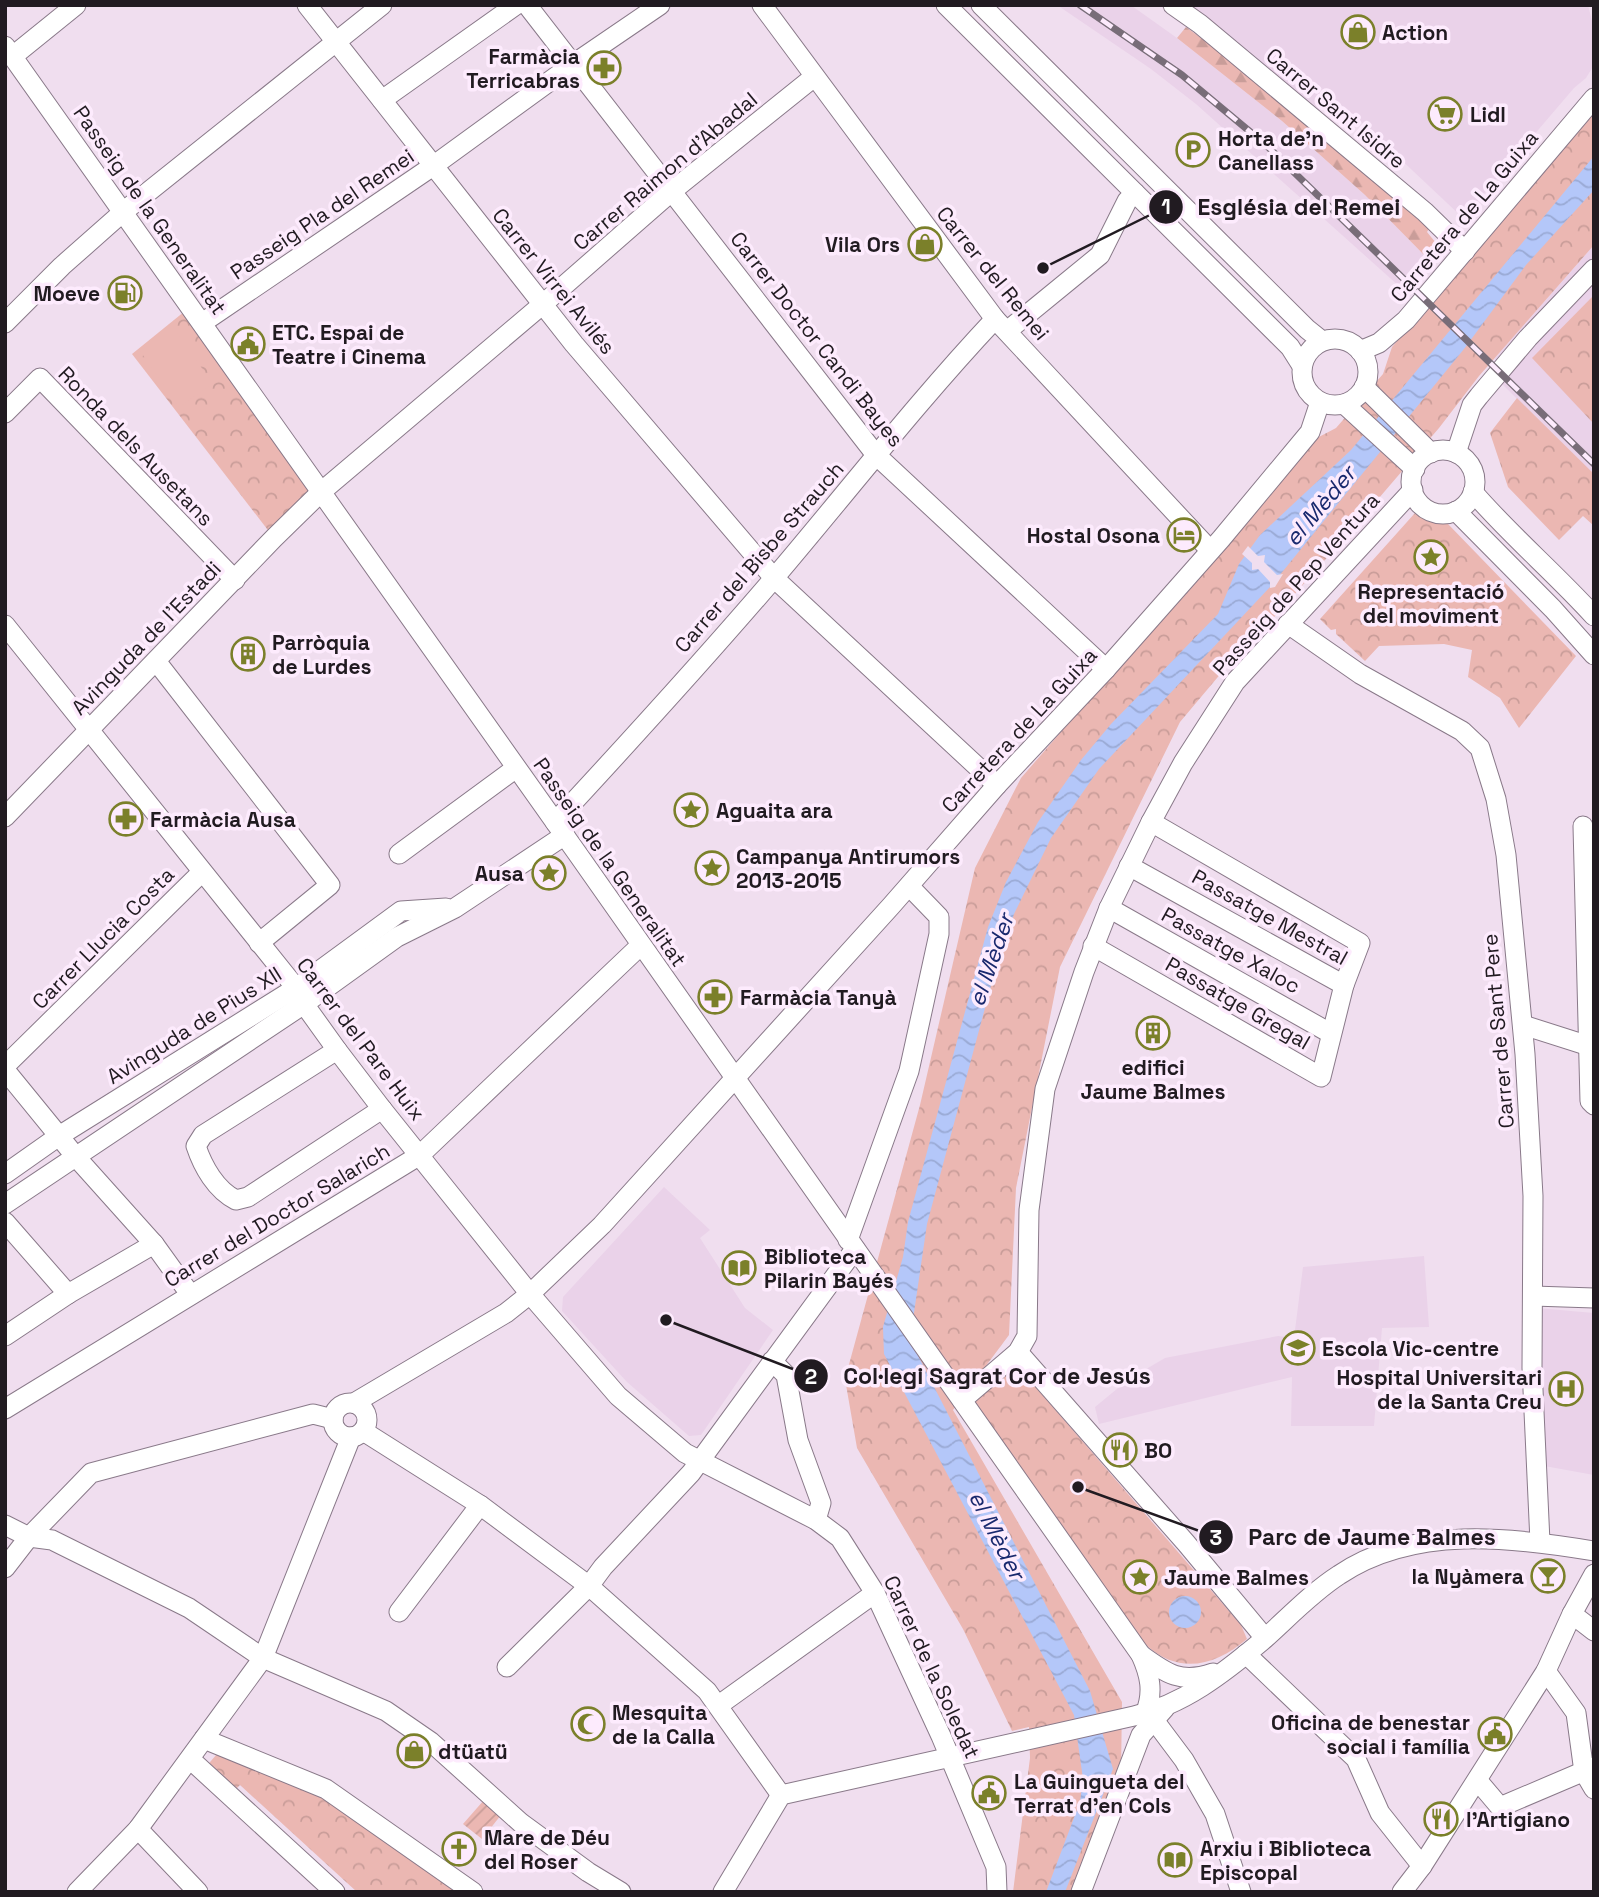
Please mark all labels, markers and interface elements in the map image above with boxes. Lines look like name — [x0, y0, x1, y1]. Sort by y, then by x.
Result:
shop icon: Action — [1339, 13, 1377, 51]
place label: Action — [1382, 19, 1448, 46]
street label: Carrer Sant Isidre — [1261, 42, 1411, 174]
place label: Farmàcia Terricabras — [466, 43, 580, 94]
pharmacy icon: Farmàcia Terricabras — [585, 49, 623, 87]
street label: Carrer Raimon d'Abadal — [567, 86, 763, 256]
supermarket icon: Lidl — [1426, 95, 1464, 133]
street label: Passeig de la Generalitat — [67, 100, 233, 320]
place label: Lidl — [1470, 101, 1506, 128]
place label: Horta de'n Canellass — [1218, 125, 1324, 176]
street label: Carretera de La Guixa — [1384, 125, 1544, 307]
parking icon: Horta de'n Canellass — [1174, 131, 1212, 169]
street label: Passeig Pla del Remei — [225, 142, 419, 286]
callout: Església del Remei — [1149, 185, 1415, 229]
text: Església del Remei — [1198, 192, 1400, 222]
text: 1 — [1161, 193, 1171, 220]
street label: Carrer del Remei — [931, 201, 1055, 345]
street label: Carrer Virrei Avilés — [487, 202, 621, 360]
shop icon: Vila Ors — [906, 225, 944, 263]
street label: Carrer Doctor Candi Bayes — [725, 226, 909, 452]
place label: Vila Ors — [825, 231, 900, 258]
fuel station icon: Moeve — [106, 274, 144, 312]
place label: Moeve — [33, 280, 100, 307]
place label: ETC. Espai de Teatre i Cinema — [272, 319, 426, 370]
public building icon: ETC. Espai de Teatre i Cinema — [229, 325, 267, 363]
street label: Ronda dels Ausetans — [53, 360, 219, 532]
street label: Carrer del Bisbe Strauch — [668, 456, 850, 658]
water label: el Mèder — [1278, 458, 1364, 552]
street label: Passeig de Pep Ventura — [1207, 487, 1385, 681]
hotel icon: Hostal Osona — [1165, 516, 1203, 554]
place label: Hostal Osona — [1027, 522, 1160, 549]
place icon: Representació del moviment — [1412, 538, 1450, 576]
street label: Avinguda de l'Estadi — [65, 555, 227, 721]
place label: Representació del moviment — [1358, 578, 1504, 629]
place label: Parròquia de Lurdes — [272, 629, 372, 680]
building icon: Parròquia de Lurdes — [229, 635, 267, 673]
street label: Carretera de La Guixa — [935, 642, 1103, 818]
street label: Passeig de la Generalitat — [527, 752, 693, 972]
place icon: Aguaita ara — [672, 791, 710, 829]
place label: Aguaita ara — [716, 797, 833, 824]
pharmacy icon: Farmàcia Ausa — [107, 800, 145, 838]
place label: Farmàcia Ausa — [150, 806, 296, 833]
place label: Campanya Antirumors 2013-2015 — [736, 843, 960, 894]
place icon: Campanya Antirumors 2013-2015 — [693, 849, 731, 887]
place icon: Ausa — [530, 854, 568, 892]
place label: Ausa — [475, 860, 524, 887]
street label: Carrer Llucia Costa — [26, 861, 180, 1015]
street label: Passatge Mestral — [1187, 863, 1353, 971]
street label: Passatge Xaloc — [1157, 901, 1305, 999]
water label: el Mèder — [961, 908, 1022, 1010]
street label: Carrer de Sant Pere — [1476, 933, 1520, 1129]
street label: Passatge Gregal — [1161, 951, 1315, 1055]
street label: Carrer del Pare Huix — [291, 952, 431, 1126]
street label: Avinguda de Pius XII — [101, 960, 287, 1090]
pharmacy icon: Farmàcia Tanyà — [696, 978, 734, 1016]
place label: Farmàcia Tanyà — [740, 984, 897, 1011]
building icon: edifici Jaume Balmes — [1134, 1014, 1172, 1052]
place label: edifici Jaume Balmes — [1081, 1054, 1225, 1105]
street label: Carrer del Doctor Salarich — [159, 1137, 395, 1293]
place label: Biblioteca Pilarin Bayés — [764, 1243, 894, 1294]
library icon: Biblioteca Pilarin Bayés — [720, 1249, 758, 1287]
school or university icon: Escola Vic-centre — [1279, 1329, 1317, 1367]
place label: Escola Vic-centre — [1322, 1335, 1499, 1362]
callout: Col·legi Sagrat Cor de Jesús — [794, 1354, 1164, 1398]
text: Col·legi Sagrat Cor de Jesús — [843, 1361, 1151, 1391]
text: 2 — [805, 1363, 817, 1390]
place label: Hospital Universitari de la Santa Creu — [1337, 1364, 1542, 1415]
hospital icon: Hospital Universitari de la Santa Creu — [1547, 1370, 1585, 1408]
restaurant icon: BO — [1101, 1431, 1139, 1469]
place label: BO — [1144, 1437, 1172, 1464]
water label: el Mèder — [962, 1486, 1033, 1587]
callout: Parc de Jaume Balmes — [1199, 1515, 1509, 1559]
text: Parc de Jaume Balmes — [1248, 1522, 1496, 1552]
text: 3 — [1210, 1524, 1222, 1551]
bar icon: la Nyàmera — [1529, 1557, 1567, 1595]
place icon: Jaume Balmes — [1121, 1558, 1159, 1596]
place label: la Nyàmera — [1412, 1563, 1524, 1590]
place label: Jaume Balmes — [1164, 1564, 1309, 1591]
street label: Carrer de la Soledat — [878, 1571, 986, 1763]
place label: Mesquita de la Calla — [612, 1699, 715, 1750]
mosque icon: Mesquita de la Calla — [569, 1705, 607, 1743]
place label: Oficina de benestar social i família — [1271, 1709, 1470, 1760]
public building icon: Oficina de benestar social i família — [1476, 1715, 1514, 1753]
shop icon: dtüatü — [395, 1732, 433, 1770]
place label: dtüatü — [438, 1738, 508, 1765]
place label: La Guingueta del Terrat d'en Cols — [1014, 1768, 1184, 1819]
public building icon: La Guingueta del Terrat d'en Cols — [970, 1774, 1008, 1812]
restaurant icon: l'Artigiano — [1422, 1800, 1460, 1838]
place label: l'Artigiano — [1466, 1806, 1570, 1833]
place label: Mare de Déu del Roser — [484, 1824, 610, 1875]
church icon: Mare de Déu del Roser — [440, 1830, 478, 1868]
place label: Arxiu i Biblioteca Episcopal — [1200, 1835, 1371, 1886]
library icon: Arxiu i Biblioteca Episcopal — [1156, 1841, 1194, 1879]

